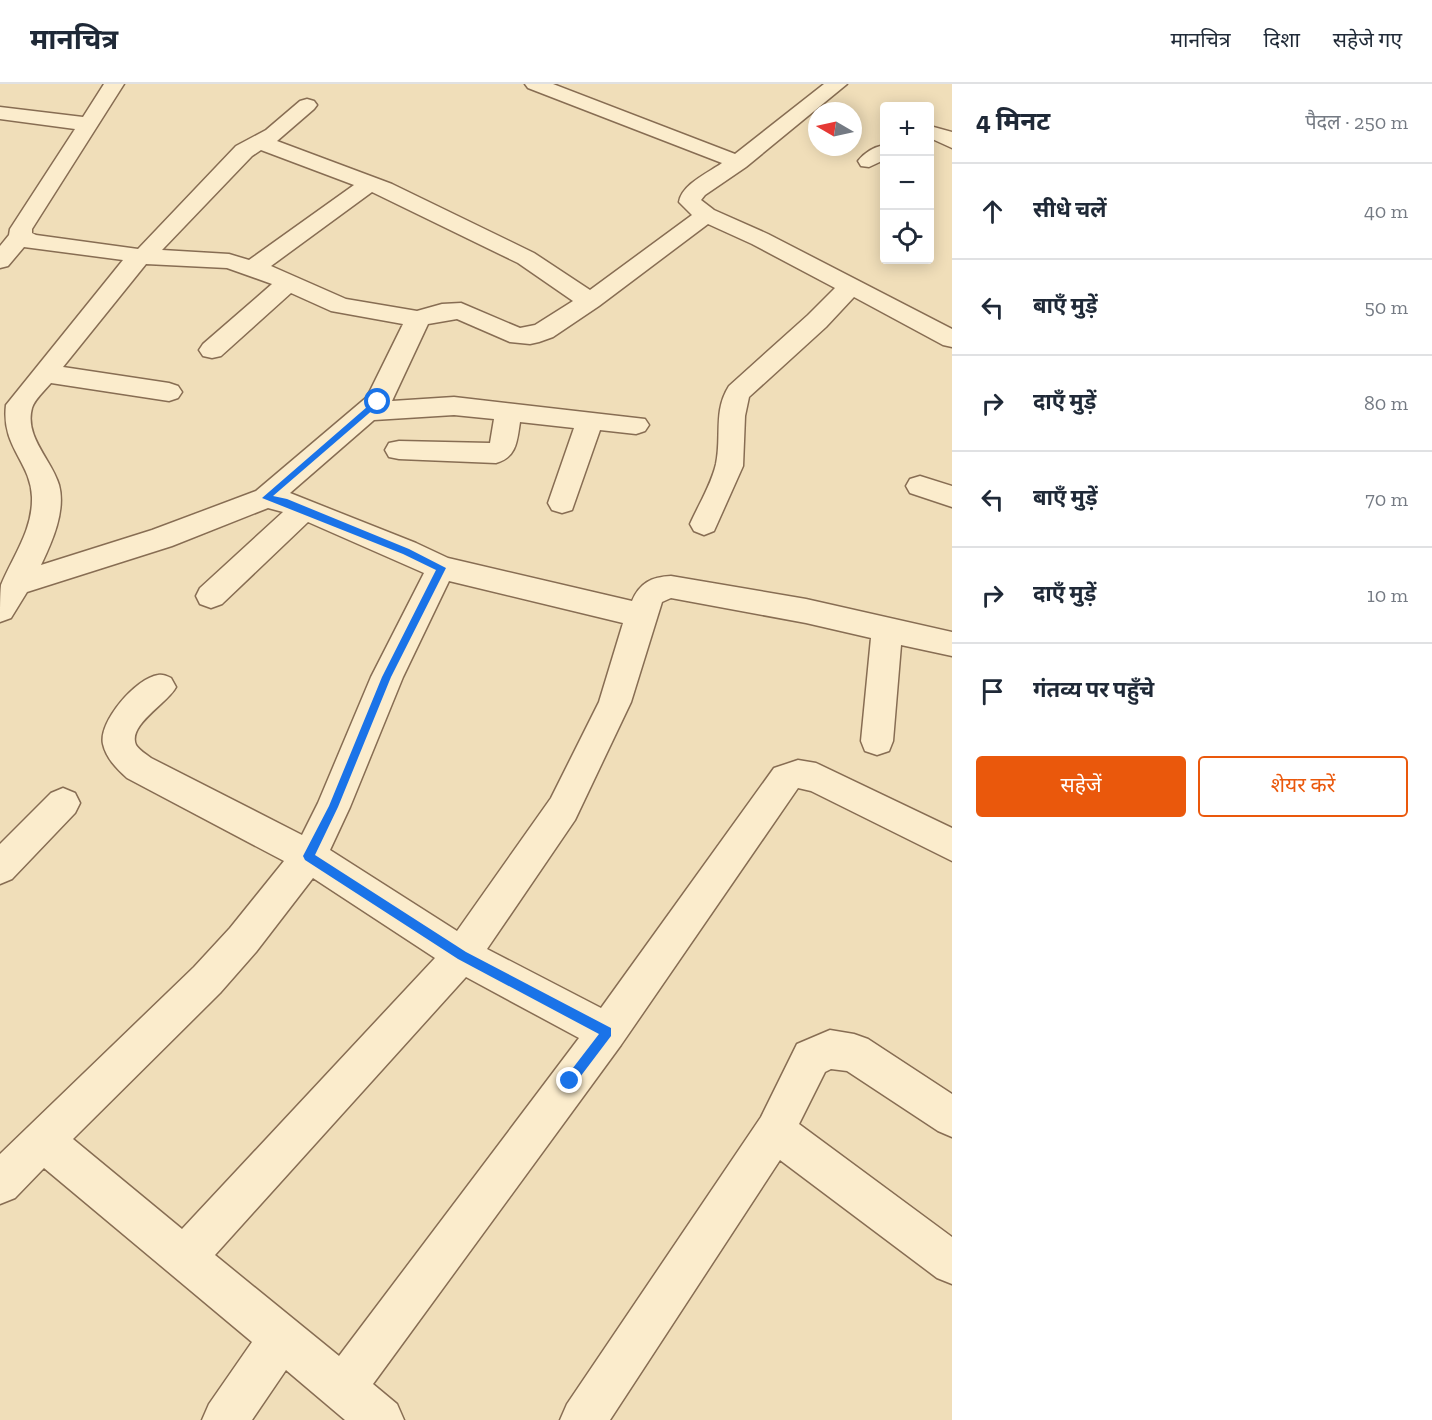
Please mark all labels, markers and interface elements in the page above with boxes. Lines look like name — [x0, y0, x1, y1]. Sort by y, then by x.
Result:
text: मानचित्र — [30, 23, 118, 56]
text: मानचित्र — [1171, 27, 1231, 52]
text: दिशा — [1264, 27, 1300, 52]
text: सहेजे गए — [1333, 27, 1402, 52]
north arrow — [808, 102, 862, 156]
map controls — [880, 102, 934, 264]
button: + — [880, 102, 934, 156]
text: 4 मिनट — [976, 105, 1050, 137]
text: पैदल · 250 m — [1305, 110, 1408, 134]
button: − — [880, 156, 934, 210]
icon: ahead — [976, 195, 1009, 228]
text: सीधे चलें — [1033, 196, 1106, 223]
text: 40 m — [1364, 199, 1408, 223]
button: locate — [880, 210, 934, 264]
icon: left — [976, 291, 1009, 324]
text: बाएँ मुड़ें — [1033, 292, 1097, 319]
text: 50 m — [1364, 295, 1408, 319]
icon: right — [976, 387, 1009, 420]
route start — [364, 388, 390, 414]
text: दाएँ मुड़ें — [1033, 388, 1096, 415]
text: 80 m — [1364, 391, 1408, 415]
icon: left — [976, 483, 1009, 516]
text: बाएँ मुड़ें — [1033, 484, 1097, 511]
text: 70 m — [1365, 487, 1408, 511]
icon: right — [976, 579, 1009, 612]
text: दाएँ मुड़ें — [1033, 580, 1096, 607]
text: 10 m — [1367, 583, 1408, 607]
icon: arrive — [976, 675, 1009, 708]
text: गंतव्य पर पहुँचे — [1033, 676, 1154, 703]
button: सहेजें — [976, 756, 1186, 817]
button: शेयर करें — [1198, 756, 1408, 817]
route end — [556, 1067, 582, 1093]

